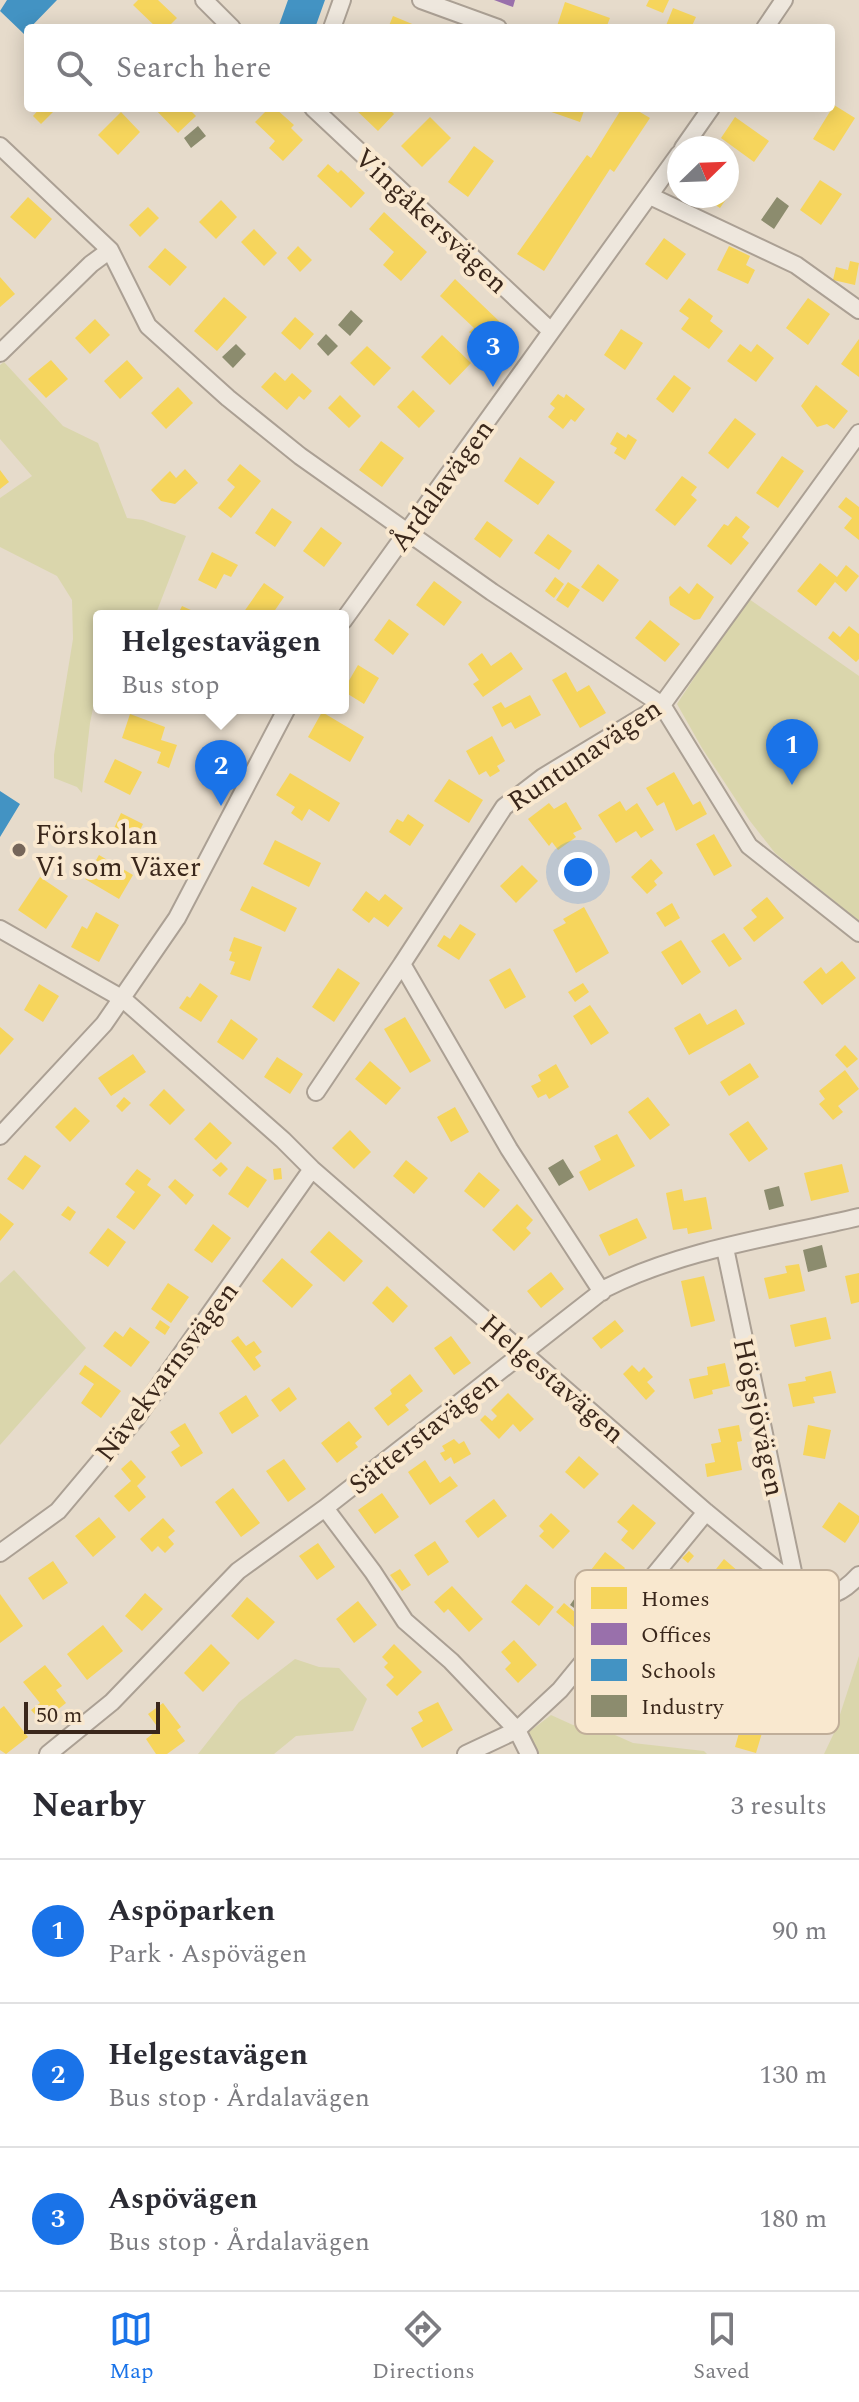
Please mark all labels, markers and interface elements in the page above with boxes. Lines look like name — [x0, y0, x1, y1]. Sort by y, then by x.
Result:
search box — [24, 24, 835, 112]
text: Search here — [116, 45, 272, 91]
icon: search — [52, 46, 96, 90]
north arrow — [667, 136, 739, 208]
street label: Vingåkersvägen — [344, 138, 518, 304]
pin: 3 — [467, 321, 519, 387]
street label: Årdalavägen — [379, 411, 505, 561]
popup — [93, 610, 349, 714]
text: Helgestavägen — [121, 619, 321, 665]
text: Bus stop — [121, 665, 219, 705]
street label: Runtunavägen — [499, 688, 671, 823]
pin: 1 — [766, 719, 818, 785]
pin: 2 — [195, 740, 247, 806]
place label: Förskolan Vi som Växer — [35, 814, 201, 889]
marker: Förskolan Vi som Växer — [10, 841, 28, 859]
your location — [558, 852, 598, 892]
street label: Nävekvarnsvägen — [85, 1272, 250, 1471]
street label: Helgestavägen — [470, 1304, 634, 1455]
street label: Högsjövägen — [721, 1334, 796, 1500]
street label: Sätterstavägen — [339, 1361, 508, 1506]
legend — [575, 1570, 839, 1734]
text: Homes — [641, 1583, 710, 1616]
text: Offices — [641, 1619, 712, 1652]
text: Schools — [641, 1655, 716, 1688]
text: Industry — [641, 1691, 725, 1724]
scale bar — [24, 1698, 160, 1734]
text: 50 m — [36, 1699, 82, 1732]
text: Nearby — [32, 1780, 145, 1832]
text: 3 results — [731, 1786, 827, 1826]
text: Aspöparken — [108, 1888, 275, 1934]
text: 1 — [51, 1911, 65, 1951]
text: 90 m — [772, 1911, 827, 1951]
text: Park · Aspövägen — [108, 1934, 307, 1974]
text: Helgestavägen — [108, 2032, 308, 2078]
text: 2 — [51, 2055, 65, 2095]
text: 130 m — [759, 2055, 827, 2095]
text: Bus stop · Årdalavägen — [108, 2078, 370, 2118]
text: Aspövägen — [108, 2176, 258, 2222]
text: 3 — [51, 2199, 65, 2239]
text: 180 m — [759, 2199, 827, 2239]
text: Bus stop · Årdalavägen — [108, 2222, 370, 2262]
tab: Map — [109, 2307, 154, 2388]
tab: Directions — [372, 2307, 475, 2388]
tab: Saved — [693, 2307, 750, 2388]

